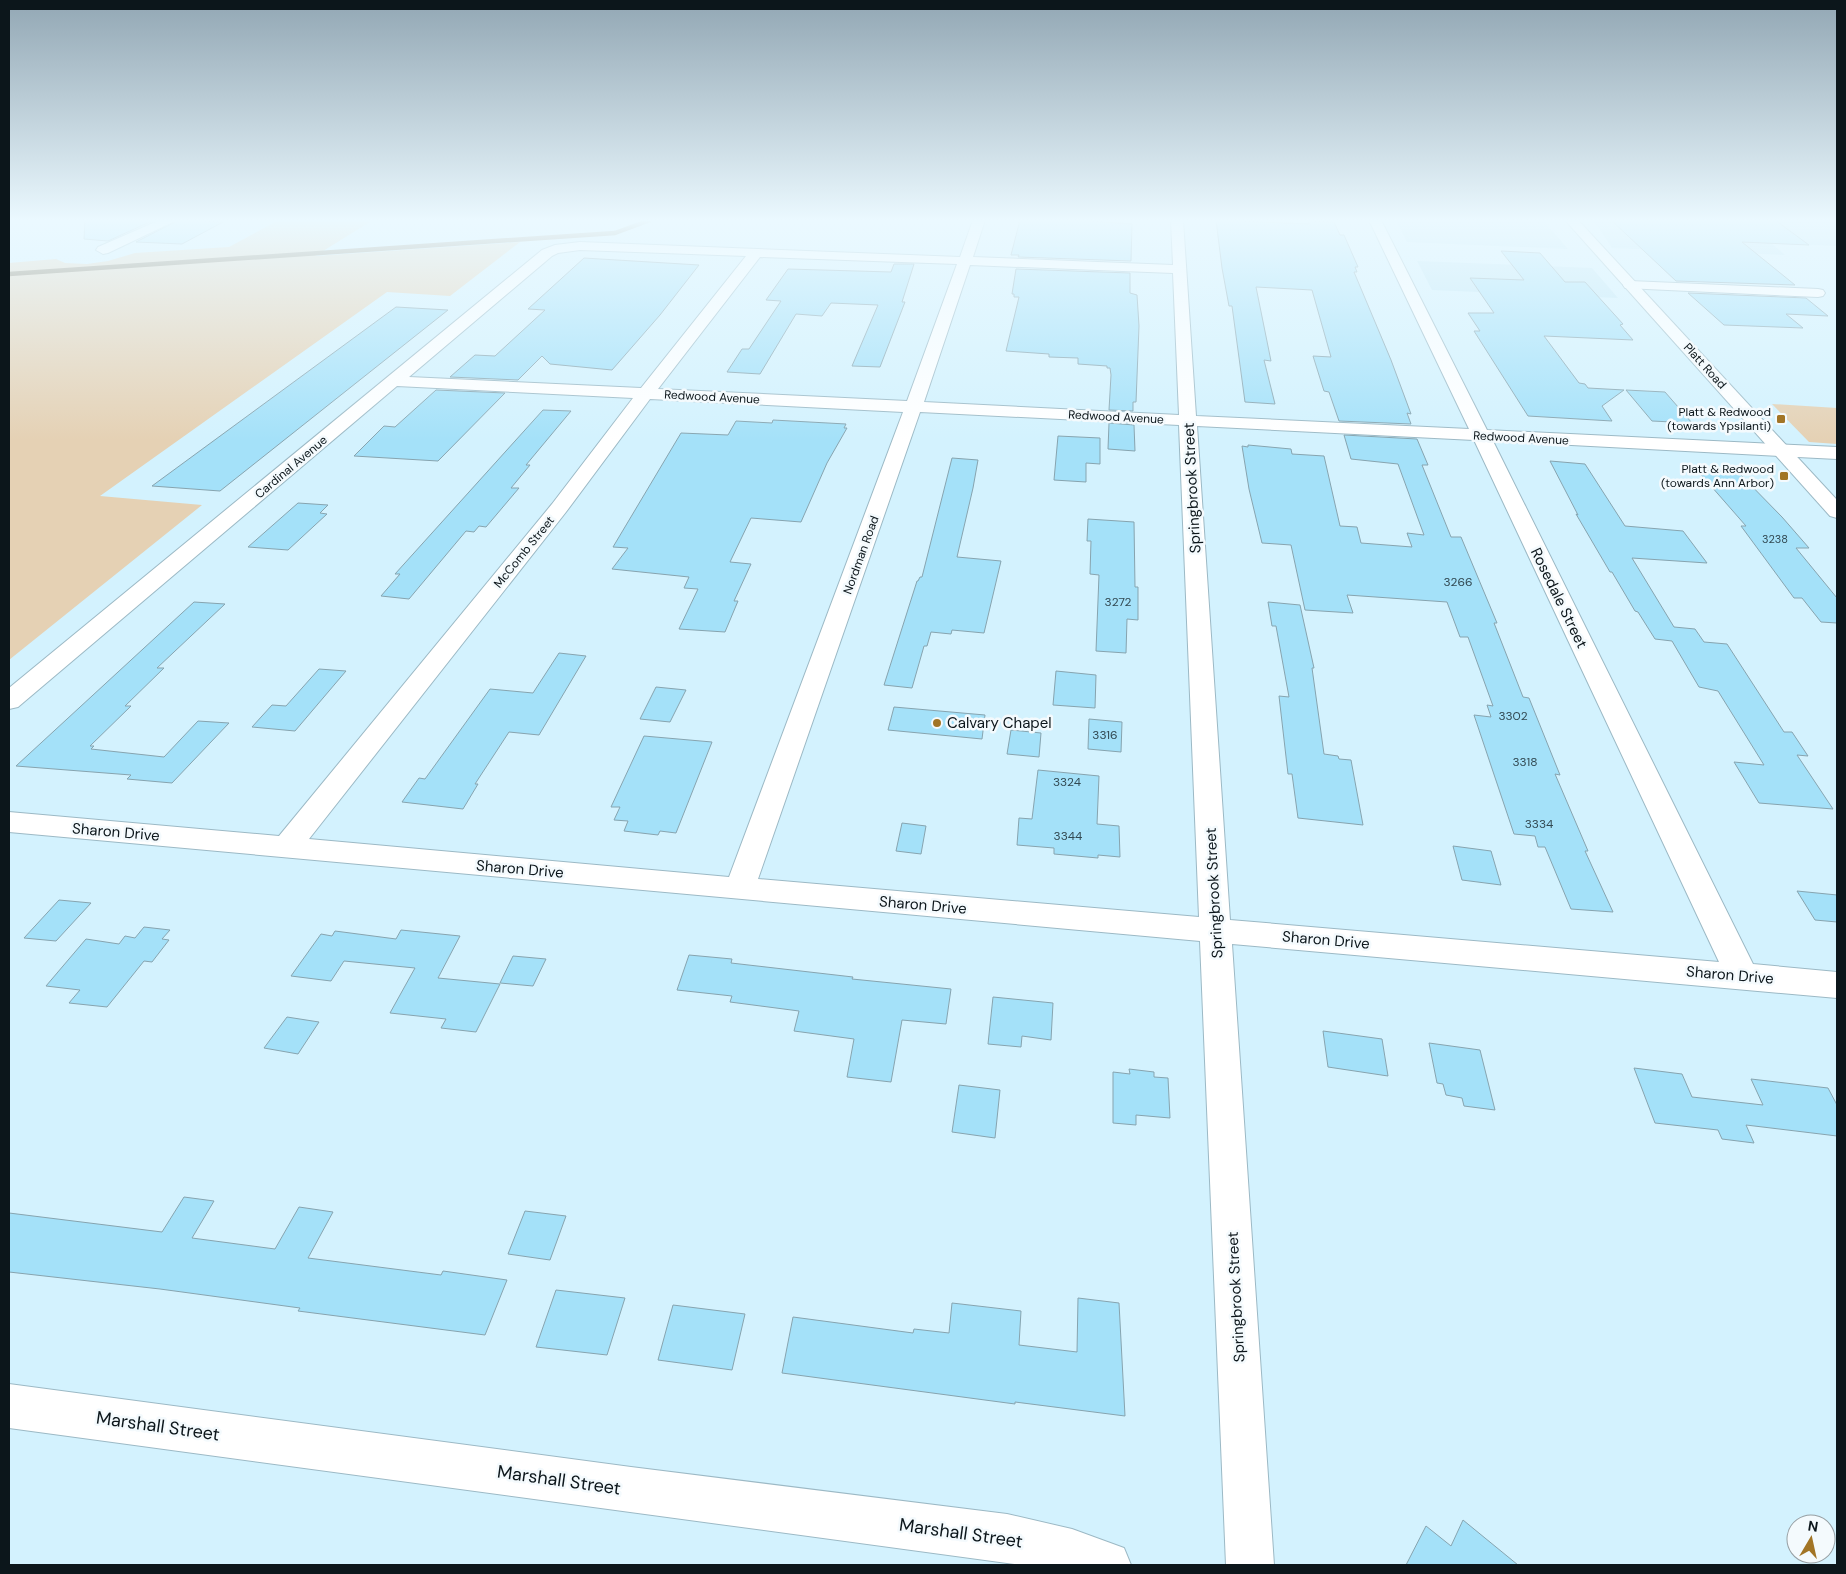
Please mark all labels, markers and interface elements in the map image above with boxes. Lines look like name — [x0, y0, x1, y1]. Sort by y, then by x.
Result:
street label: Platt Road — [1680, 340, 1730, 392]
street label: Redwood Avenue — [664, 387, 760, 408]
place label: Platt & Redwood (towards Ypsilanti) — [1667, 404, 1771, 434]
street label: Redwood Avenue — [1068, 407, 1164, 428]
marker: Platt & Redwood (towards Ypsilanti) — [1775, 413, 1787, 425]
street label: Springbrook Street — [1179, 422, 1205, 554]
street label: Redwood Avenue — [1473, 428, 1569, 449]
street label: Cardinal Avenue — [251, 432, 331, 502]
place label: Platt & Redwood (towards Ann Arbor) — [1661, 461, 1774, 491]
marker: Platt & Redwood (towards Ann Arbor) — [1778, 470, 1790, 482]
street label: McComb Street — [490, 513, 558, 591]
street label: Nordman Road — [839, 514, 883, 596]
house number: 3238 — [1762, 532, 1788, 546]
street label: Rosedale Street — [1526, 544, 1592, 652]
house number: 3266 — [1443, 574, 1473, 590]
house number: 3272 — [1105, 594, 1131, 610]
house number: 3302 — [1498, 708, 1528, 724]
place label: Calvary Chapel — [947, 713, 1052, 733]
marker: Calvary Chapel — [931, 717, 943, 729]
house number: 3316 — [1092, 727, 1118, 743]
house number: 3318 — [1512, 754, 1538, 770]
house number: 3324 — [1053, 774, 1081, 790]
house number: 3334 — [1525, 816, 1553, 832]
street label: Sharon Drive — [71, 818, 161, 846]
street label: Springbrook Street — [1201, 827, 1227, 959]
house number: 3344 — [1054, 828, 1082, 844]
street label: Sharon Drive — [475, 855, 565, 883]
street label: Sharon Drive — [878, 891, 968, 919]
street label: Sharon Drive — [1281, 926, 1371, 954]
street label: Sharon Drive — [1685, 961, 1775, 989]
street label: Springbrook Street — [1223, 1231, 1249, 1363]
street label: Marshall Street — [95, 1405, 221, 1447]
street label: Marshall Street — [496, 1459, 622, 1501]
street label: Marshall Street — [898, 1512, 1024, 1554]
north arrow — [1786, 1514, 1836, 1564]
text: N — [1807, 1516, 1819, 1536]

